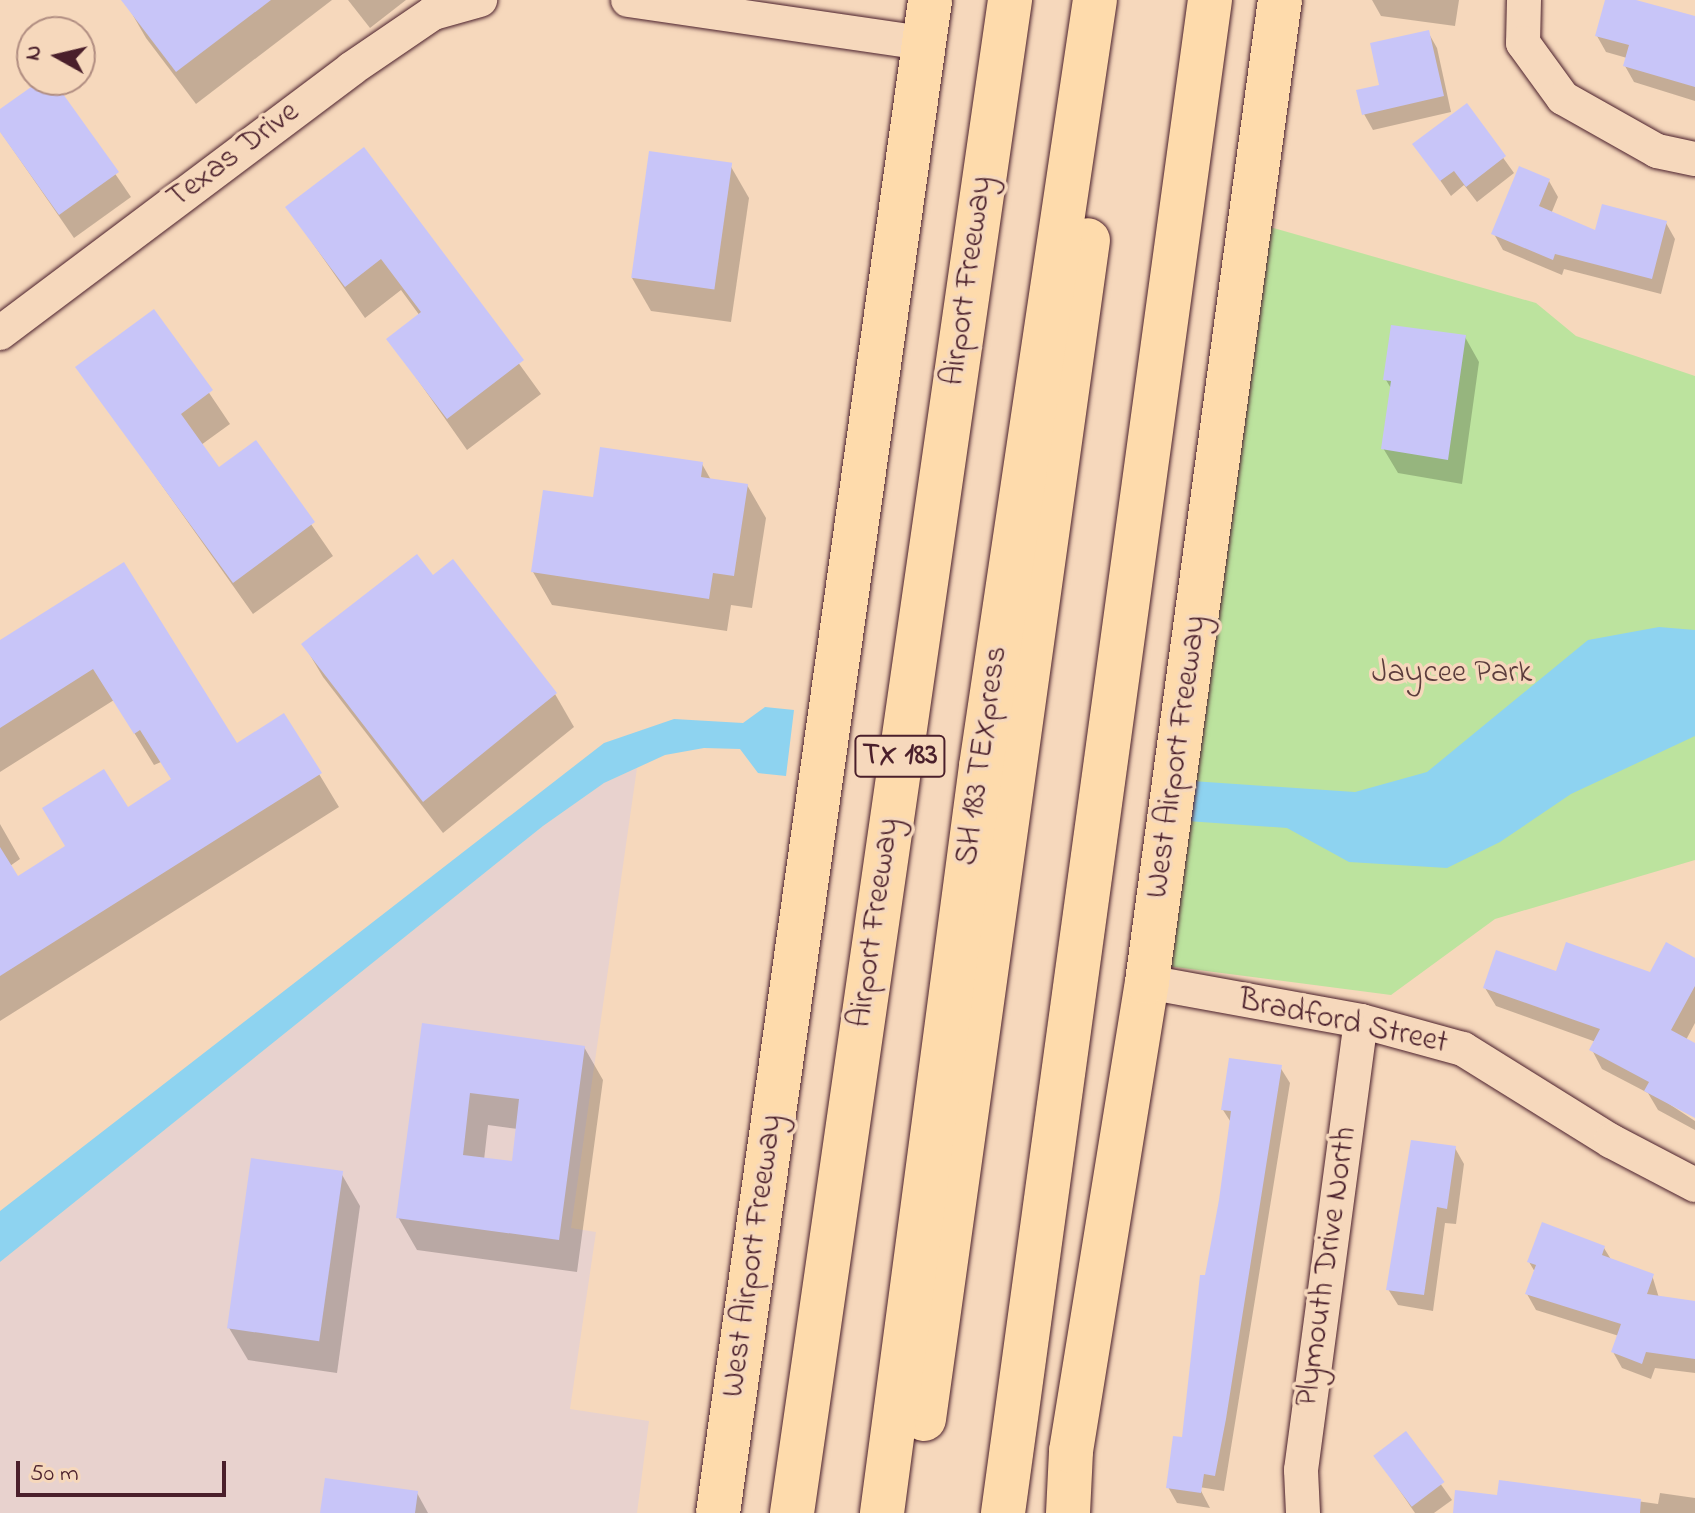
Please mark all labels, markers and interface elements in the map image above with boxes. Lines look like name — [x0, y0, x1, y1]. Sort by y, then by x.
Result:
north arrow — [16, 16, 96, 96]
text: N — [17, 43, 51, 63]
street label: Texas Drive — [160, 94, 308, 218]
street label: Airport Freeway — [935, 174, 1003, 388]
street label: West Airport Freeway — [1139, 613, 1217, 901]
street label: SH 183 TEXpress — [949, 644, 1017, 868]
park label: Jaycee Park — [1372, 655, 1532, 693]
road number: TX 183 — [854, 730, 946, 782]
street label: Airport Freeway — [842, 816, 910, 1030]
street label: Bradford Street — [1235, 982, 1451, 1064]
street label: West Airport Freeway — [715, 1112, 793, 1400]
street label: Plymouth Drive North — [1289, 1125, 1367, 1409]
scale bar — [20, 1445, 230, 1495]
text: 50 m — [30, 1457, 79, 1492]

